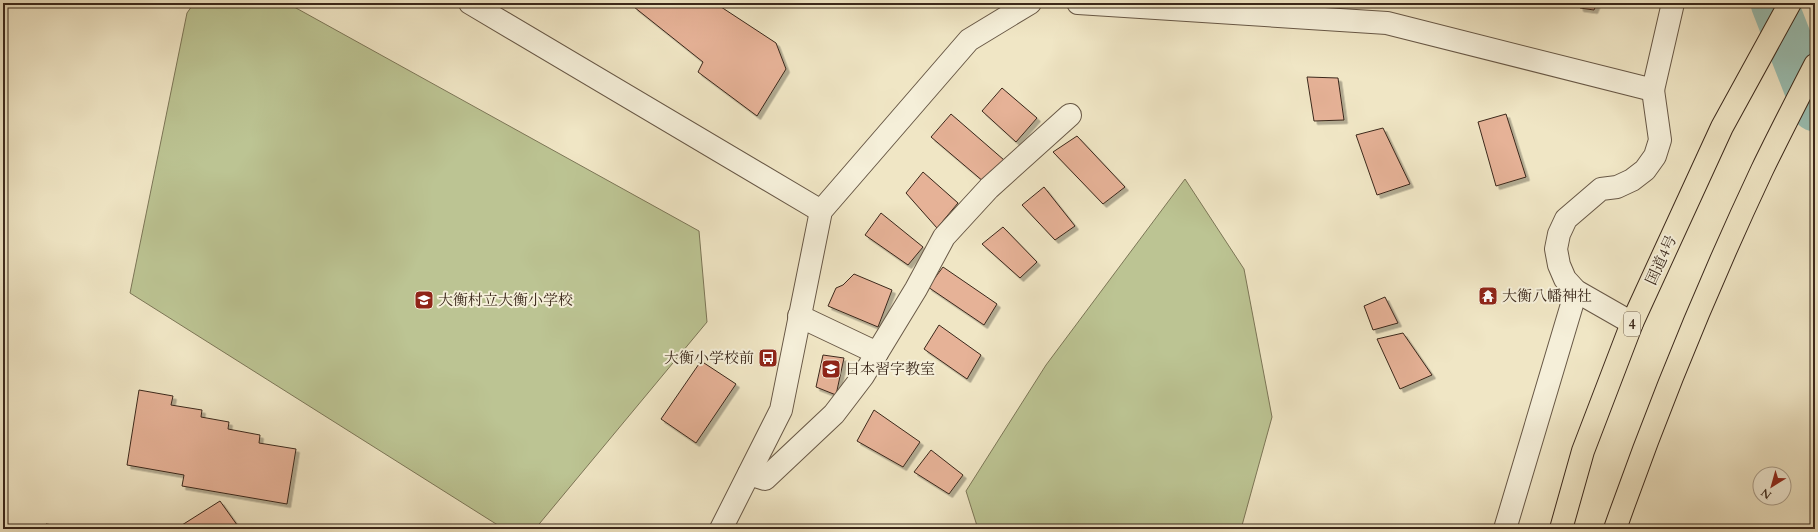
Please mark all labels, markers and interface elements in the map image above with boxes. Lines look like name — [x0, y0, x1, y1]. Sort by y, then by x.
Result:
street label: 国道4号 — [1641, 232, 1681, 288]
temple icon: 大衡八幡神社 — [1477, 285, 1499, 307]
place label: 大衡八幡神社 — [1502, 286, 1592, 306]
school or university icon: 大衡村立大衡小学校 — [413, 289, 435, 311]
place label: 大衡村立大衡小学校 — [438, 290, 573, 310]
road number: 4 — [1624, 312, 1640, 336]
bus stop icon: 大衡小学校前 — [757, 347, 779, 369]
place label: 大衡小学校前 — [664, 348, 754, 368]
school or university icon: 日本習字教室 — [820, 358, 842, 380]
place label: 日本習字教室 — [845, 359, 935, 379]
north arrow — [1752, 466, 1792, 506]
text: N — [1758, 484, 1775, 502]

